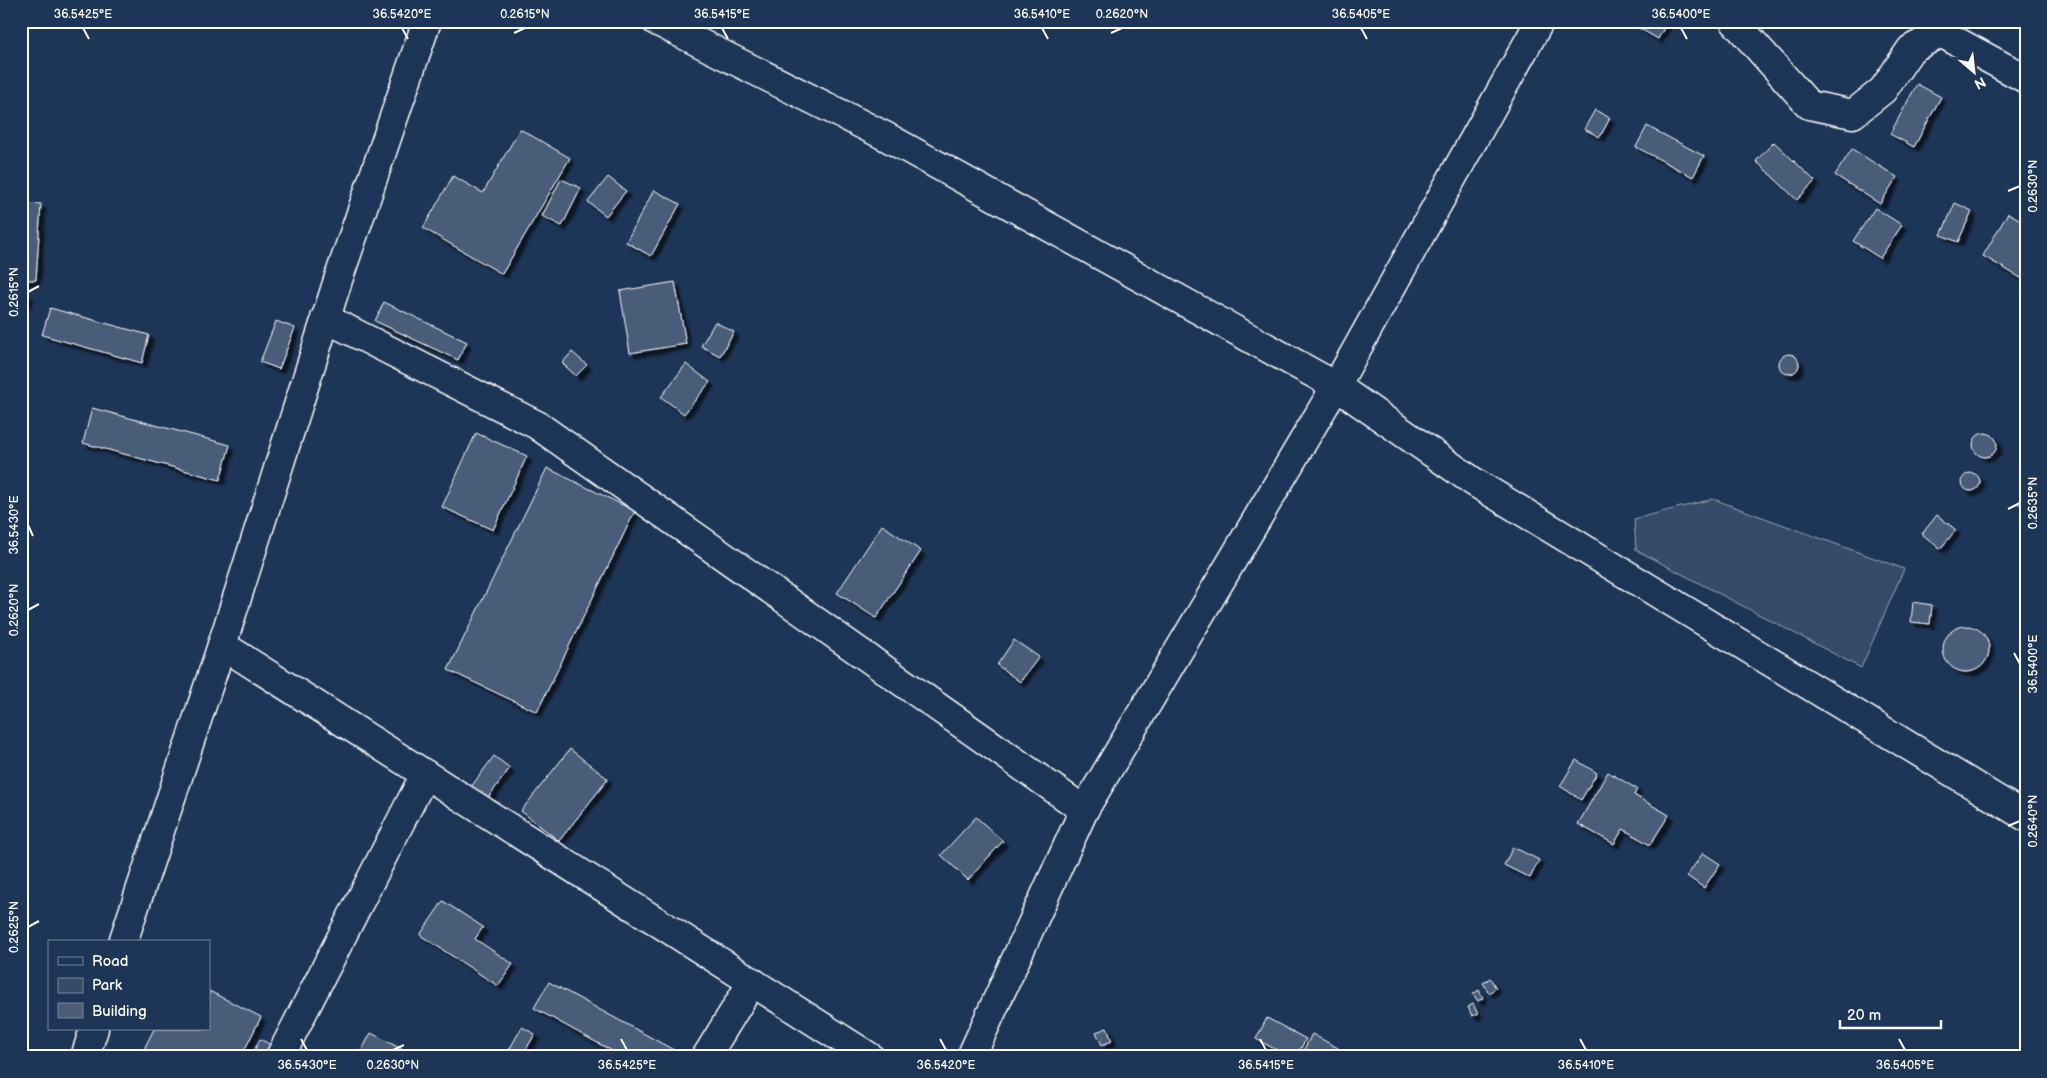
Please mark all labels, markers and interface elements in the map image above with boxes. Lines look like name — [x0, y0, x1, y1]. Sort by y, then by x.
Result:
text: 36.5425°E — [54, 7, 112, 22]
text: 36.5420°E — [373, 7, 432, 22]
text: 0.2615°N — [500, 7, 550, 22]
text: 36.5415°E — [694, 7, 750, 22]
text: 36.5410°E — [1014, 7, 1070, 22]
text: 0.2620°N — [1096, 7, 1148, 22]
text: 36.5405°E — [1332, 7, 1390, 22]
text: 36.5400°E — [1652, 7, 1710, 22]
north arrow — [1950, 48, 2000, 98]
text: N — [1971, 73, 1989, 93]
text: 0.2630°N — [2026, 160, 2041, 212]
text: 0.2615°N — [7, 267, 22, 317]
text: 0.2635°N — [2026, 477, 2041, 529]
text: 36.5430°E — [7, 495, 22, 555]
text: 0.2620°N — [7, 584, 22, 636]
text: 36.5400°E — [2026, 635, 2041, 693]
text: 0.2640°N — [2026, 795, 2041, 847]
text: 0.2625°N — [7, 901, 22, 953]
legend — [48, 940, 210, 1030]
text: Road — [92, 952, 128, 971]
text: Park — [92, 976, 123, 995]
scale bar — [1840, 998, 1941, 1030]
text: Building — [92, 1002, 147, 1021]
text: 20 m — [1847, 1006, 1881, 1025]
text: 36.5430°E — [277, 1058, 337, 1073]
text: 0.2630°N — [367, 1058, 419, 1073]
text: 36.5425°E — [598, 1058, 656, 1073]
text: 36.5420°E — [917, 1058, 976, 1073]
text: 36.5415°E — [1238, 1058, 1294, 1073]
text: 36.5410°E — [1558, 1058, 1614, 1073]
text: 36.5405°E — [1876, 1058, 1934, 1073]

